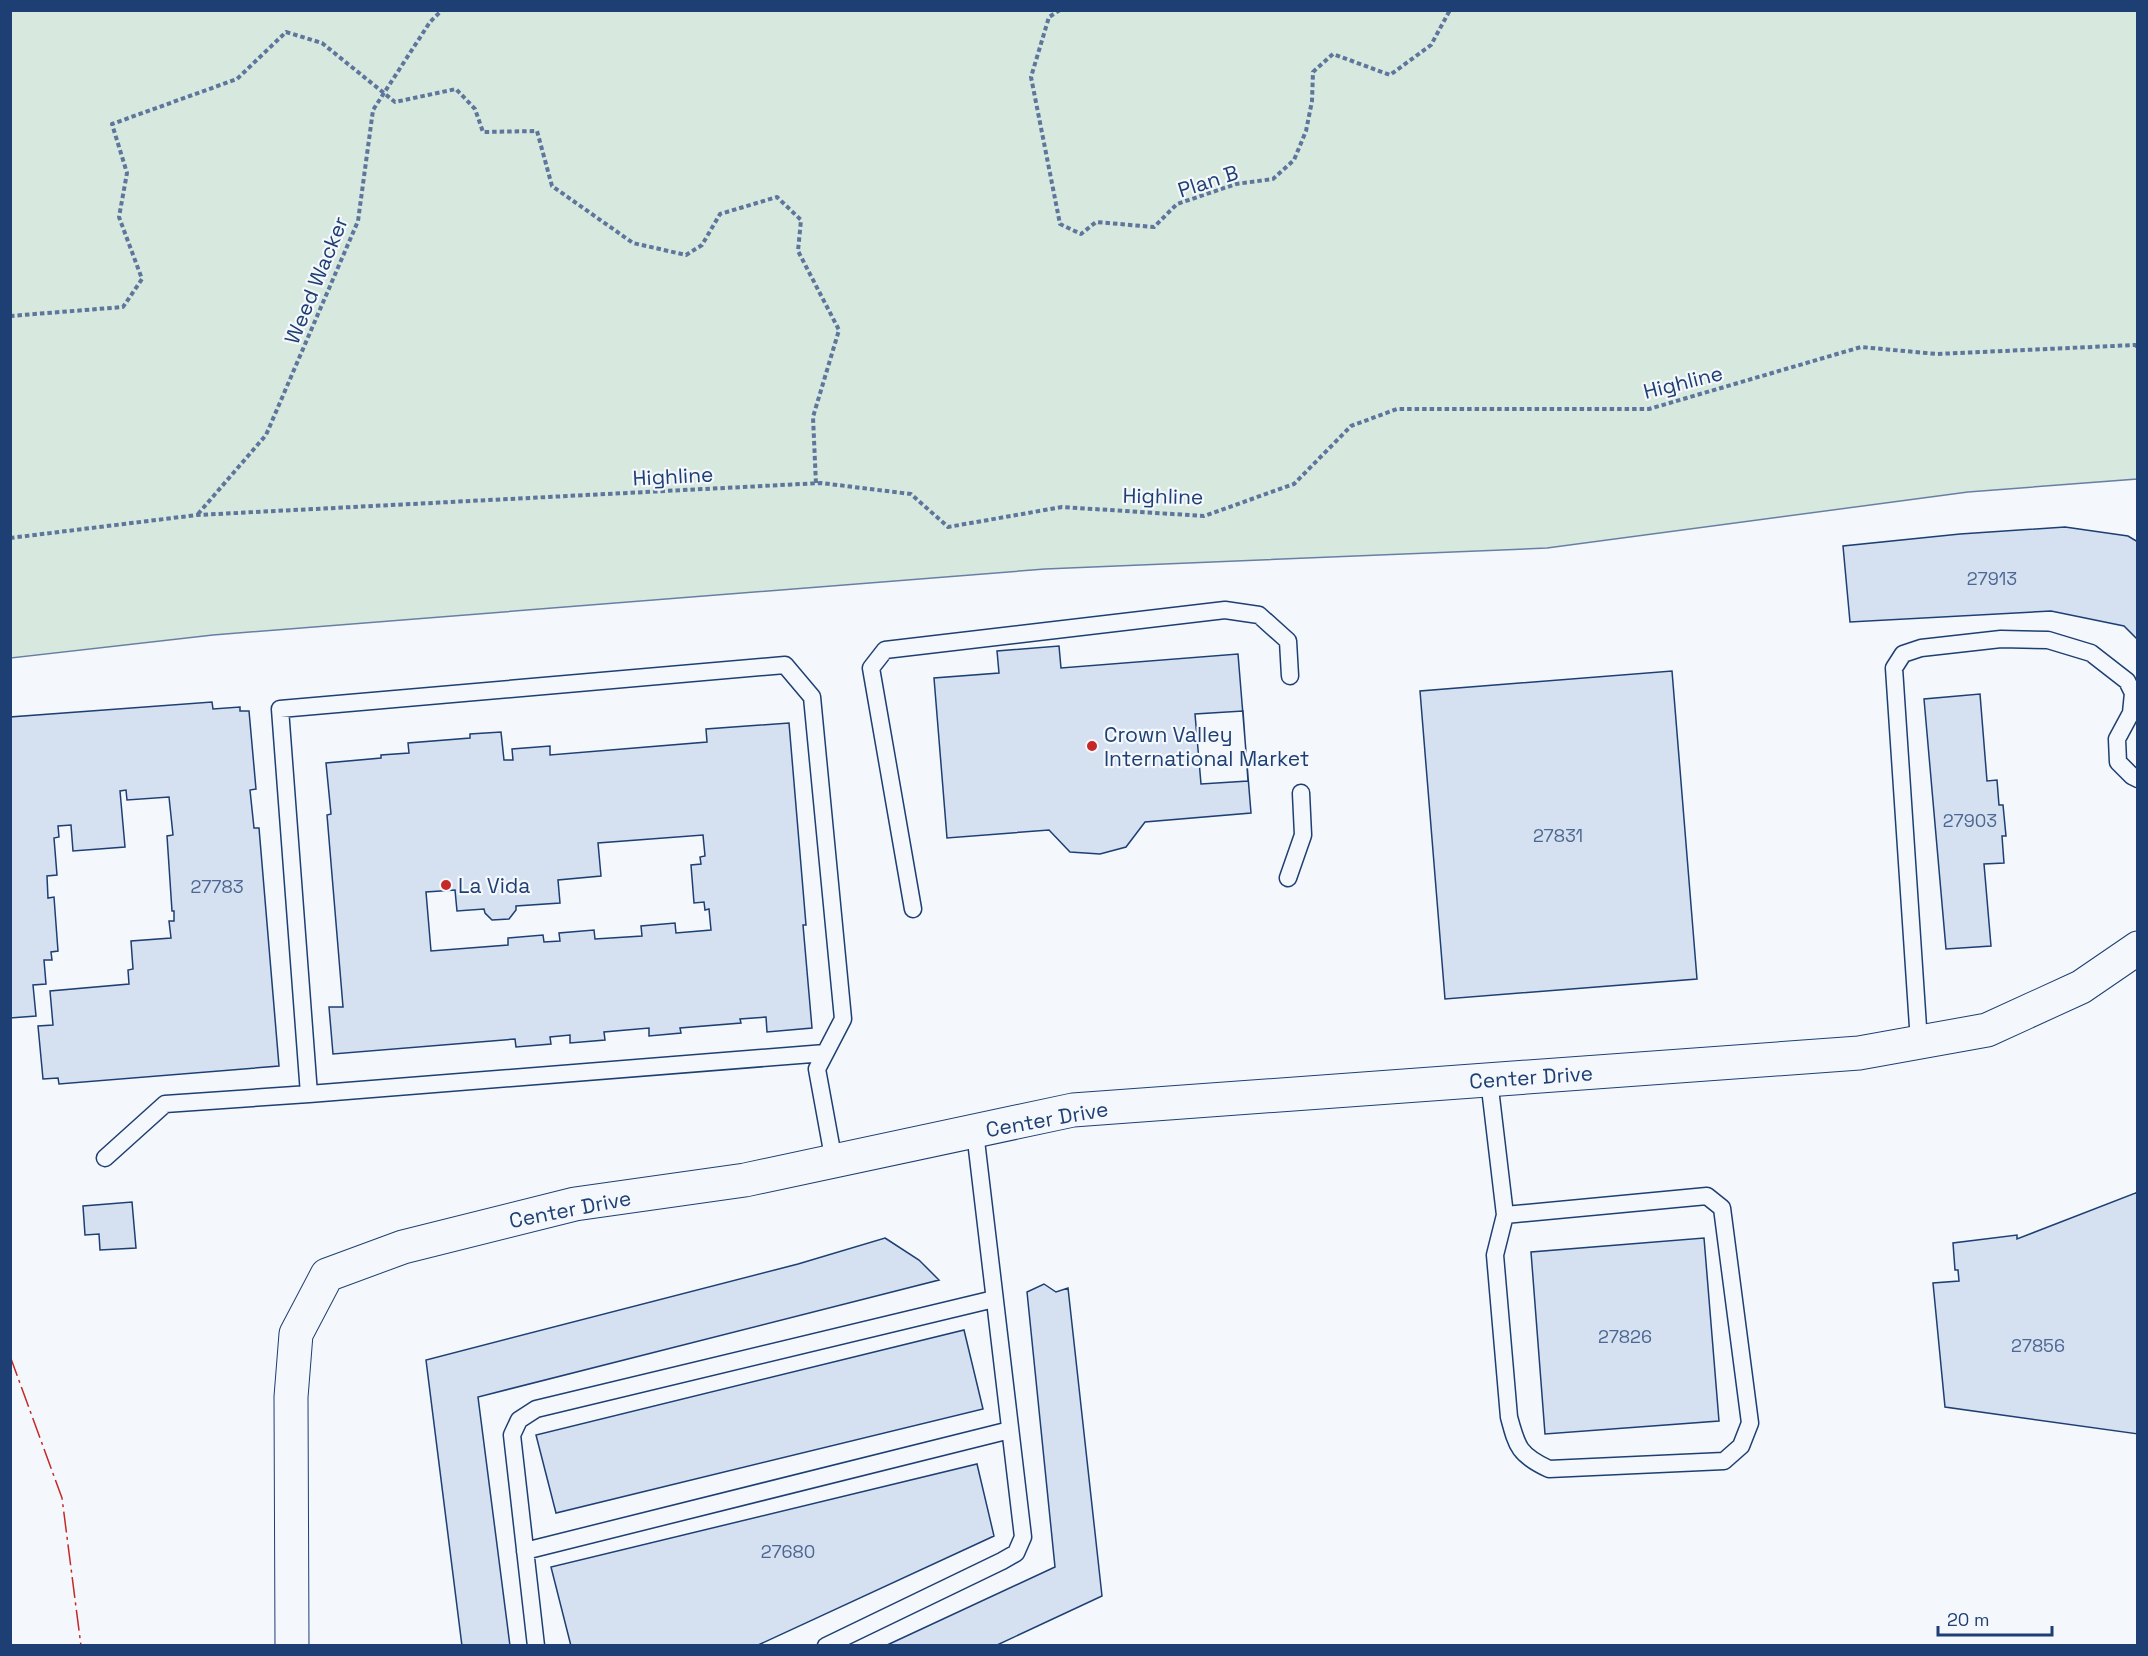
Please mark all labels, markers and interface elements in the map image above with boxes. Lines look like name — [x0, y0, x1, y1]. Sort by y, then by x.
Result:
street label: Plan B — [1174, 159, 1242, 203]
street label: Weed Wacker — [278, 212, 354, 348]
street label: Highline — [1640, 359, 1726, 405]
street label: Highline — [632, 460, 714, 492]
street label: Highline — [1122, 482, 1204, 510]
house number: 27913 — [1967, 567, 2017, 590]
place label: Crown Valley International Market — [1104, 721, 1309, 772]
marker: Crown Valley International Market — [1085, 739, 1099, 753]
house number: 27903 — [1943, 809, 1997, 832]
house number: 27831 — [1533, 824, 1583, 847]
place label: La Vida — [458, 872, 530, 899]
house number: 27783 — [190, 875, 244, 898]
marker: La Vida — [439, 878, 453, 892]
street label: Center Drive — [1468, 1059, 1594, 1095]
street label: Center Drive — [984, 1095, 1110, 1143]
street label: Center Drive — [507, 1184, 633, 1234]
house number: 27826 — [1598, 1325, 1652, 1348]
house number: 27856 — [2011, 1334, 2065, 1357]
house number: 27680 — [761, 1540, 815, 1563]
scale bar — [1938, 1599, 2052, 1637]
text: 20 m — [1947, 1608, 1990, 1631]

